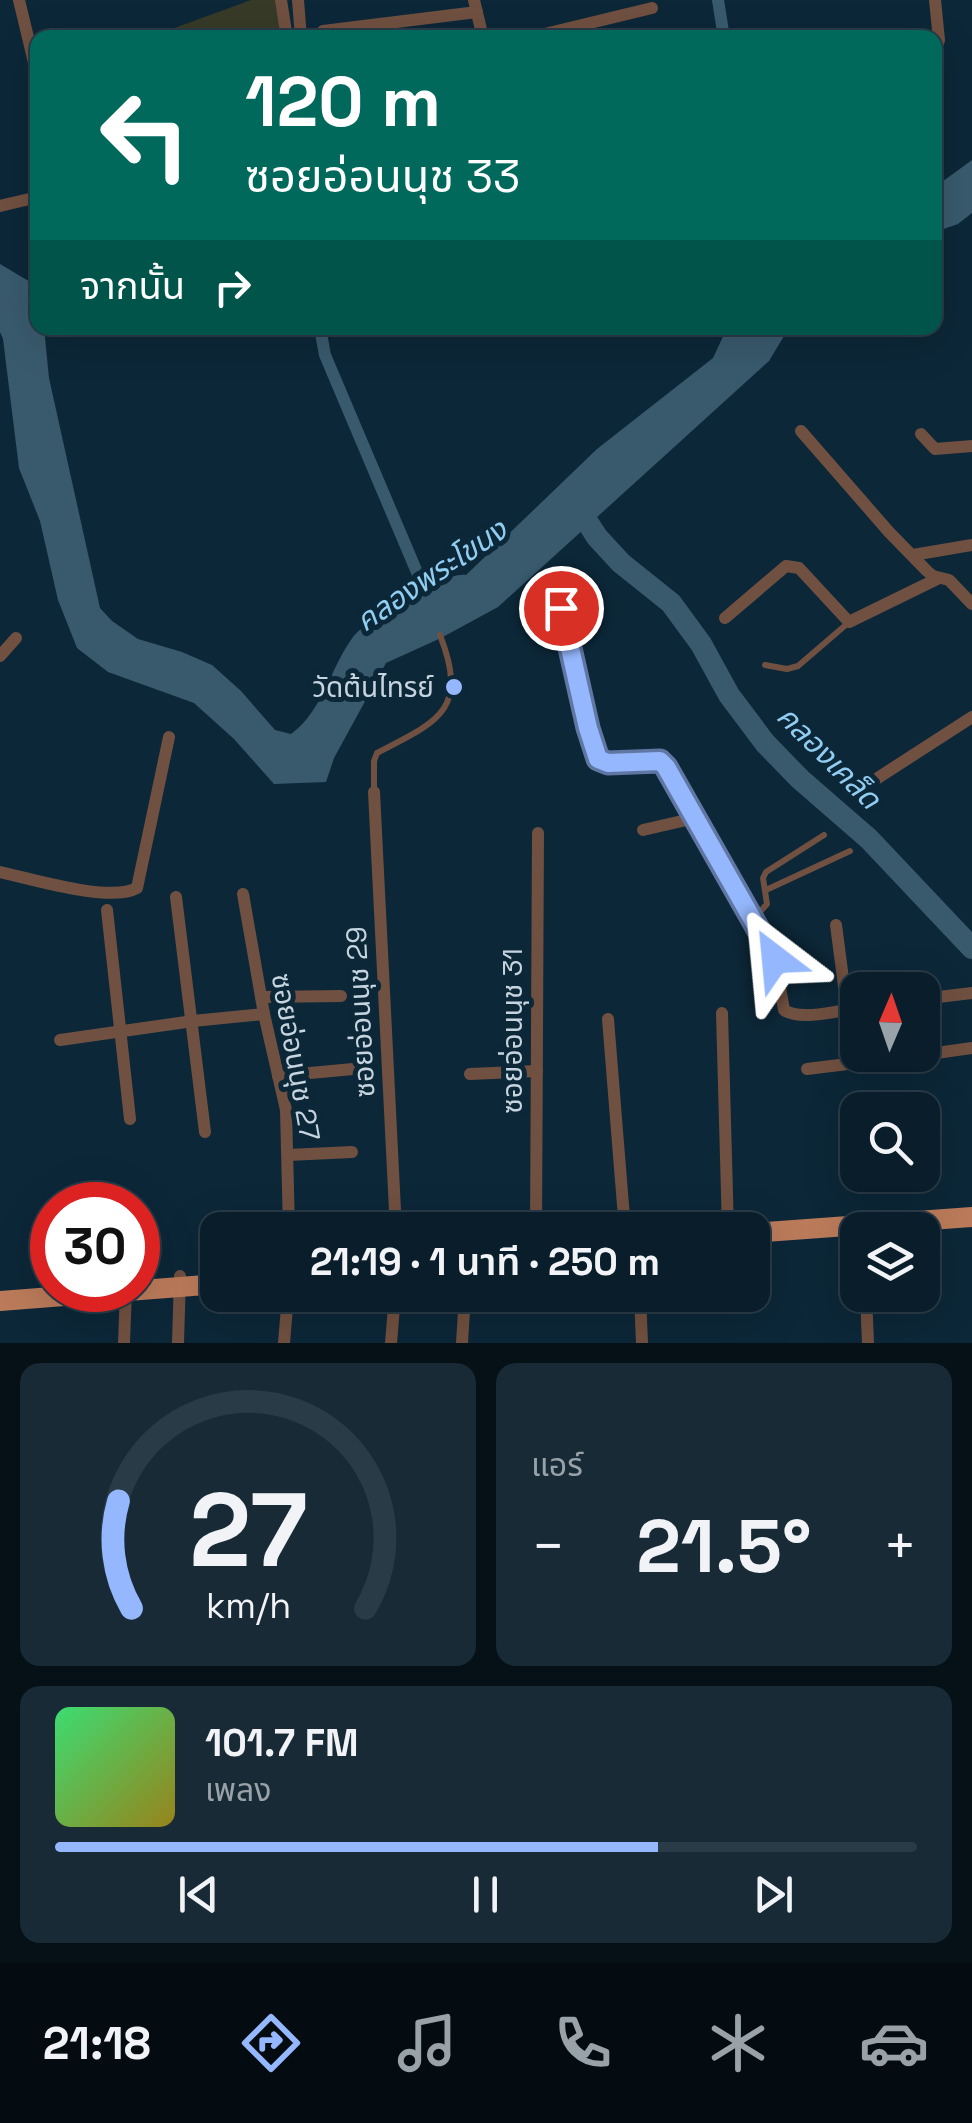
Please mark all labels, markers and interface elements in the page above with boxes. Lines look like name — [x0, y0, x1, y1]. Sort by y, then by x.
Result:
text: 120 m — [245, 57, 441, 146]
icon: left — [80, 70, 210, 200]
text: ซอยอ่อนนุช 33 — [245, 148, 520, 205]
icon: right — [205, 260, 260, 315]
text: จากนั้น — [80, 262, 185, 310]
water label: คลองพระโขนง — [348, 509, 516, 640]
pin — [519, 566, 604, 651]
icon: arrive — [534, 581, 589, 636]
place label: วัดต้นไทรย์ — [312, 669, 434, 705]
marker: วัดต้นไทรย์ — [443, 676, 465, 698]
water label: คลองเคล็ด — [769, 697, 890, 818]
position arrow — [723, 907, 827, 1011]
street label: ซอยอ่อนนุช 29 — [338, 926, 382, 1098]
street label: ซอยอ่อนนุช 31 — [494, 948, 530, 1114]
street label: ซอยอ่อนนุช 27 — [264, 970, 328, 1144]
north arrow — [840, 972, 940, 1072]
map controls — [840, 972, 940, 1312]
button: search — [840, 1092, 940, 1192]
speed limit sign: 30 — [30, 1182, 160, 1312]
button: layers — [840, 1212, 940, 1312]
text: 21:19 · 1 นาที · 250 m — [310, 1238, 660, 1286]
text: แอร์ — [531, 1445, 583, 1485]
text: 27 — [189, 1464, 307, 1596]
text: 21.5° — [636, 1498, 812, 1594]
text: − — [531, 1511, 565, 1581]
text: + — [883, 1511, 917, 1581]
text: km/h — [205, 1583, 291, 1628]
text: 101.7 FM — [205, 1719, 359, 1767]
text: เพลง — [205, 1770, 272, 1810]
icon: previous — [171, 1867, 226, 1922]
icon: pause — [458, 1867, 513, 1922]
icon: next — [746, 1867, 801, 1922]
icon: directions — [236, 2008, 306, 2078]
icon: music — [392, 2008, 462, 2078]
icon: phone — [548, 2008, 618, 2078]
icon: climate — [703, 2008, 773, 2078]
icon: car — [859, 2008, 929, 2078]
text: 21:18 — [43, 2015, 151, 2072]

